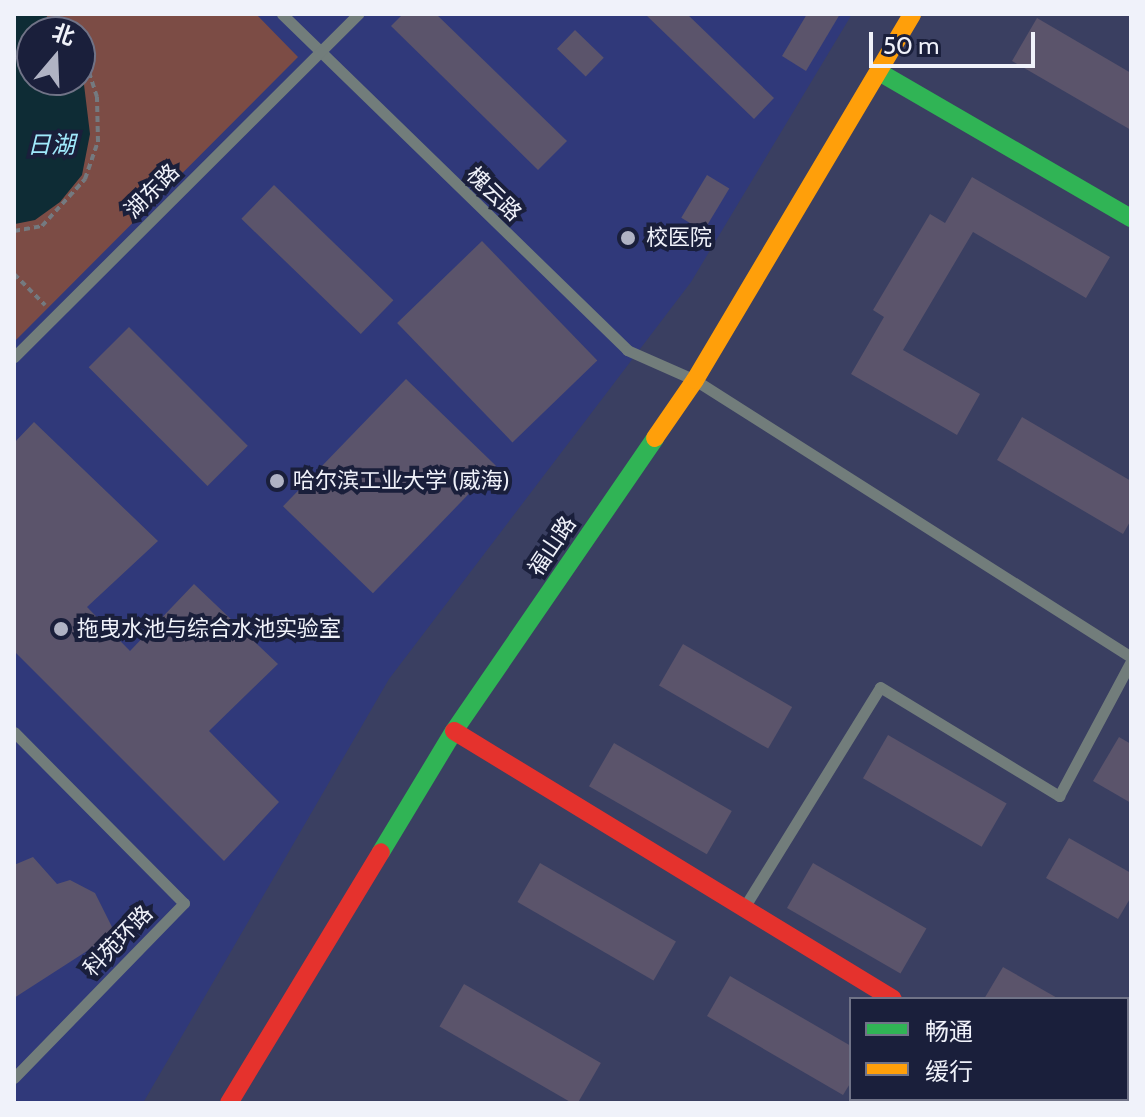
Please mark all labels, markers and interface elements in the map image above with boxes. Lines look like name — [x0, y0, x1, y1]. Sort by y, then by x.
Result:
north arrow — [16, 16, 96, 96]
scale bar — [873, 16, 1039, 66]
text: 北 — [49, 18, 78, 51]
text: 50 m — [883, 31, 939, 60]
water label: 日湖 — [27, 131, 75, 159]
street label: 湖东路 — [119, 158, 185, 224]
street label: 槐云路 — [461, 162, 527, 226]
place label: 校医院 — [646, 225, 712, 251]
marker: 校医院 — [617, 227, 639, 249]
place label: 哈尔滨工业大学 (威海) — [293, 468, 510, 494]
marker: 哈尔滨工业大学 (威海) — [268, 472, 286, 490]
street label: 福山路 — [523, 511, 581, 581]
place label: 拖曳水池与综合水池实验室 — [77, 616, 341, 642]
marker: 拖曳水池与综合水池实验室 — [52, 620, 70, 638]
street label: 科苑环路 — [78, 900, 158, 982]
legend — [849, 997, 1129, 1101]
text: 畅通 — [925, 1017, 973, 1046]
text: 缓行 — [925, 1057, 973, 1086]

